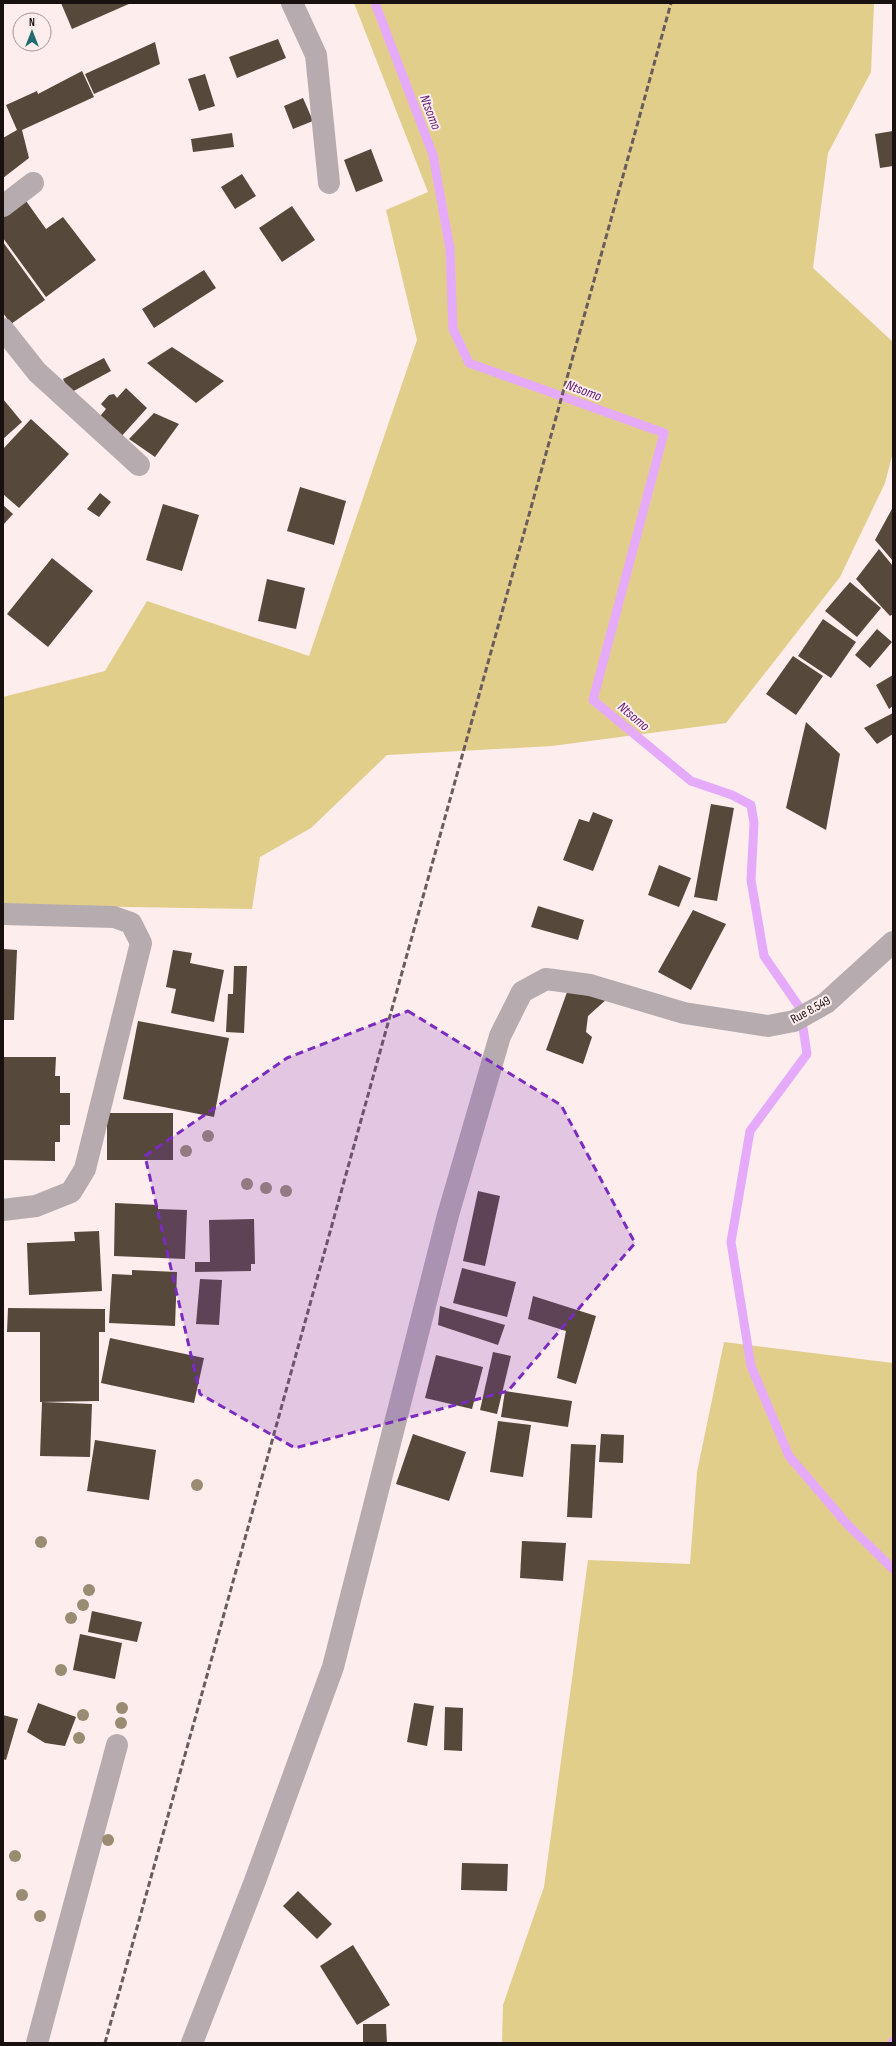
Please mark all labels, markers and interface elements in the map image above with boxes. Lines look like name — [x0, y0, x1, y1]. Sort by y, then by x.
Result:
north arrow — [12, 12, 52, 52]
text: N — [29, 16, 35, 29]
water label: Ntsomo — [416, 92, 445, 132]
water label: Ntsomo — [564, 376, 604, 405]
water label: Ntsomo — [614, 698, 653, 735]
street label: Rue 8.549 — [788, 992, 833, 1027]

